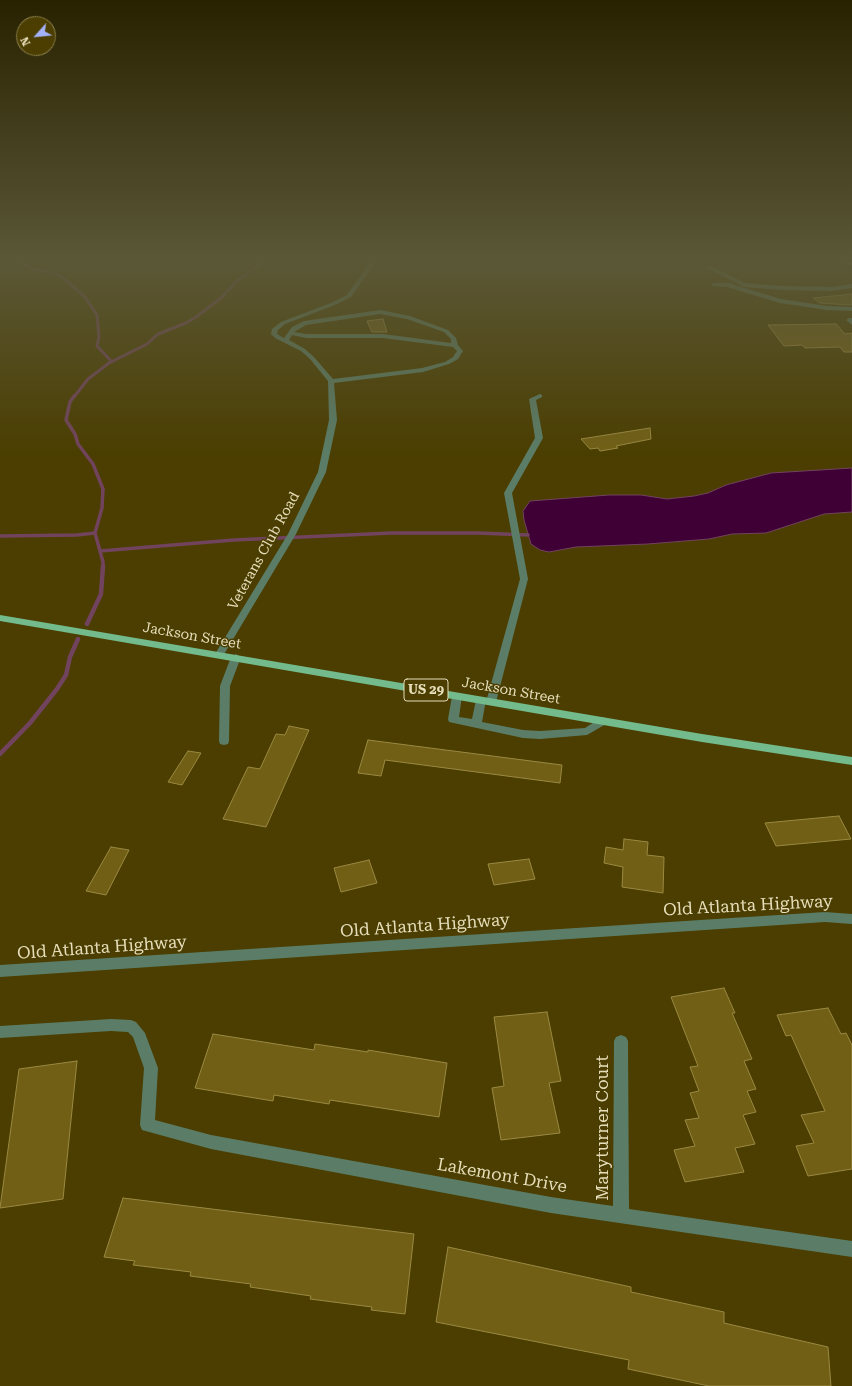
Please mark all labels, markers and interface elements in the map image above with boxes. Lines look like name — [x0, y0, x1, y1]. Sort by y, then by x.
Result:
north arrow — [16, 16, 56, 56]
text: N — [18, 34, 33, 48]
street label: Veterans Club Road — [225, 489, 303, 613]
street label: Jackson Street — [142, 619, 242, 653]
street label: Jackson Street — [461, 674, 561, 708]
road number: US 29 — [404, 679, 448, 701]
street label: Old Atlanta Highway — [663, 891, 833, 921]
street label: Old Atlanta Highway — [340, 910, 510, 942]
street label: Old Atlanta Highway — [17, 932, 187, 964]
street label: Maryturner Court — [593, 1055, 613, 1201]
street label: Lakemont Drive — [436, 1155, 568, 1197]

